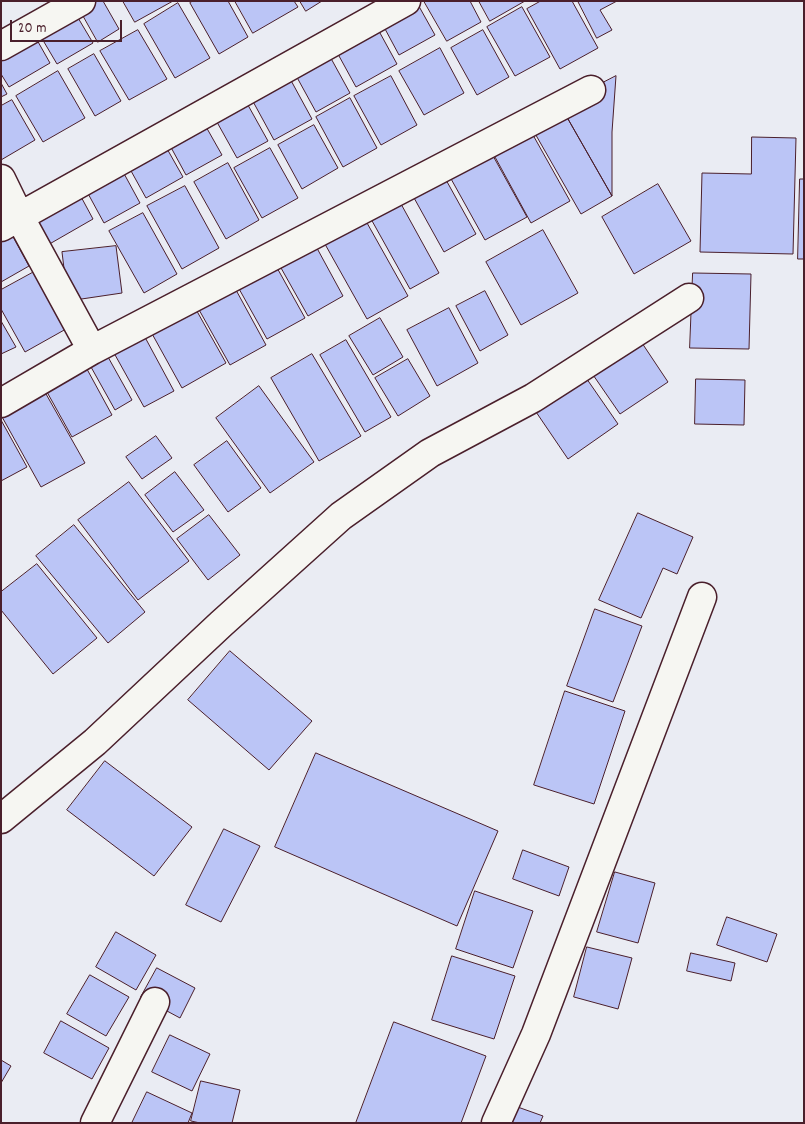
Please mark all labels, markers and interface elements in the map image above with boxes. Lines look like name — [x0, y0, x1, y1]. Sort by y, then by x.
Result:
scale bar — [12, 10, 125, 42]
text: 20 m — [18, 18, 46, 40]

